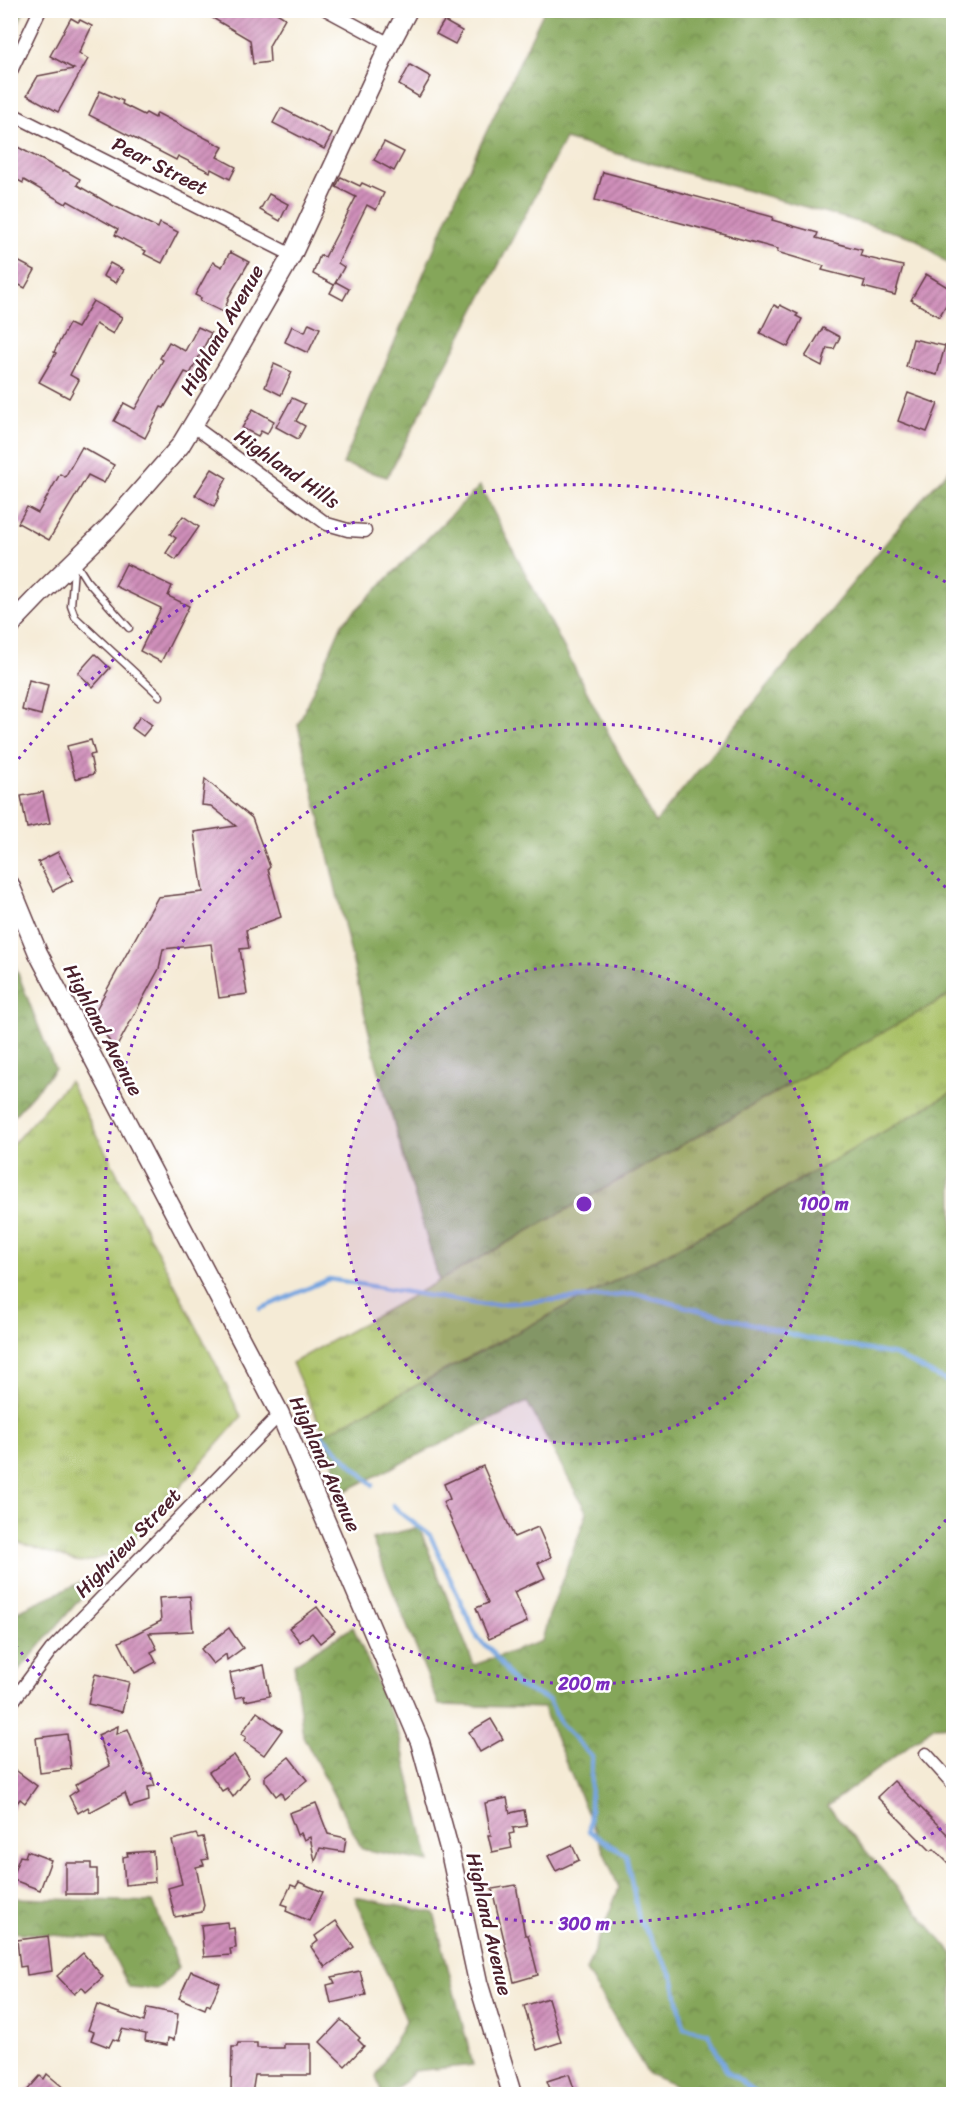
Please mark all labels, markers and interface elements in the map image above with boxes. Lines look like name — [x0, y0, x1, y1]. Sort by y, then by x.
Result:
street label: Pear Street — [106, 127, 215, 205]
street label: Highland Avenue — [170, 258, 274, 402]
street label: Highland Hills — [227, 419, 348, 519]
street label: Highland Avenue — [53, 957, 153, 1103]
text: 100 m — [800, 1188, 849, 1220]
centre of rings — [574, 1194, 594, 1214]
street label: Highland Avenue — [279, 1390, 371, 1538]
street label: Highview Street — [66, 1479, 190, 1606]
text: 200 m — [557, 1668, 610, 1700]
street label: Highland Avenue — [455, 1849, 523, 1999]
text: 300 m — [557, 1908, 610, 1940]

